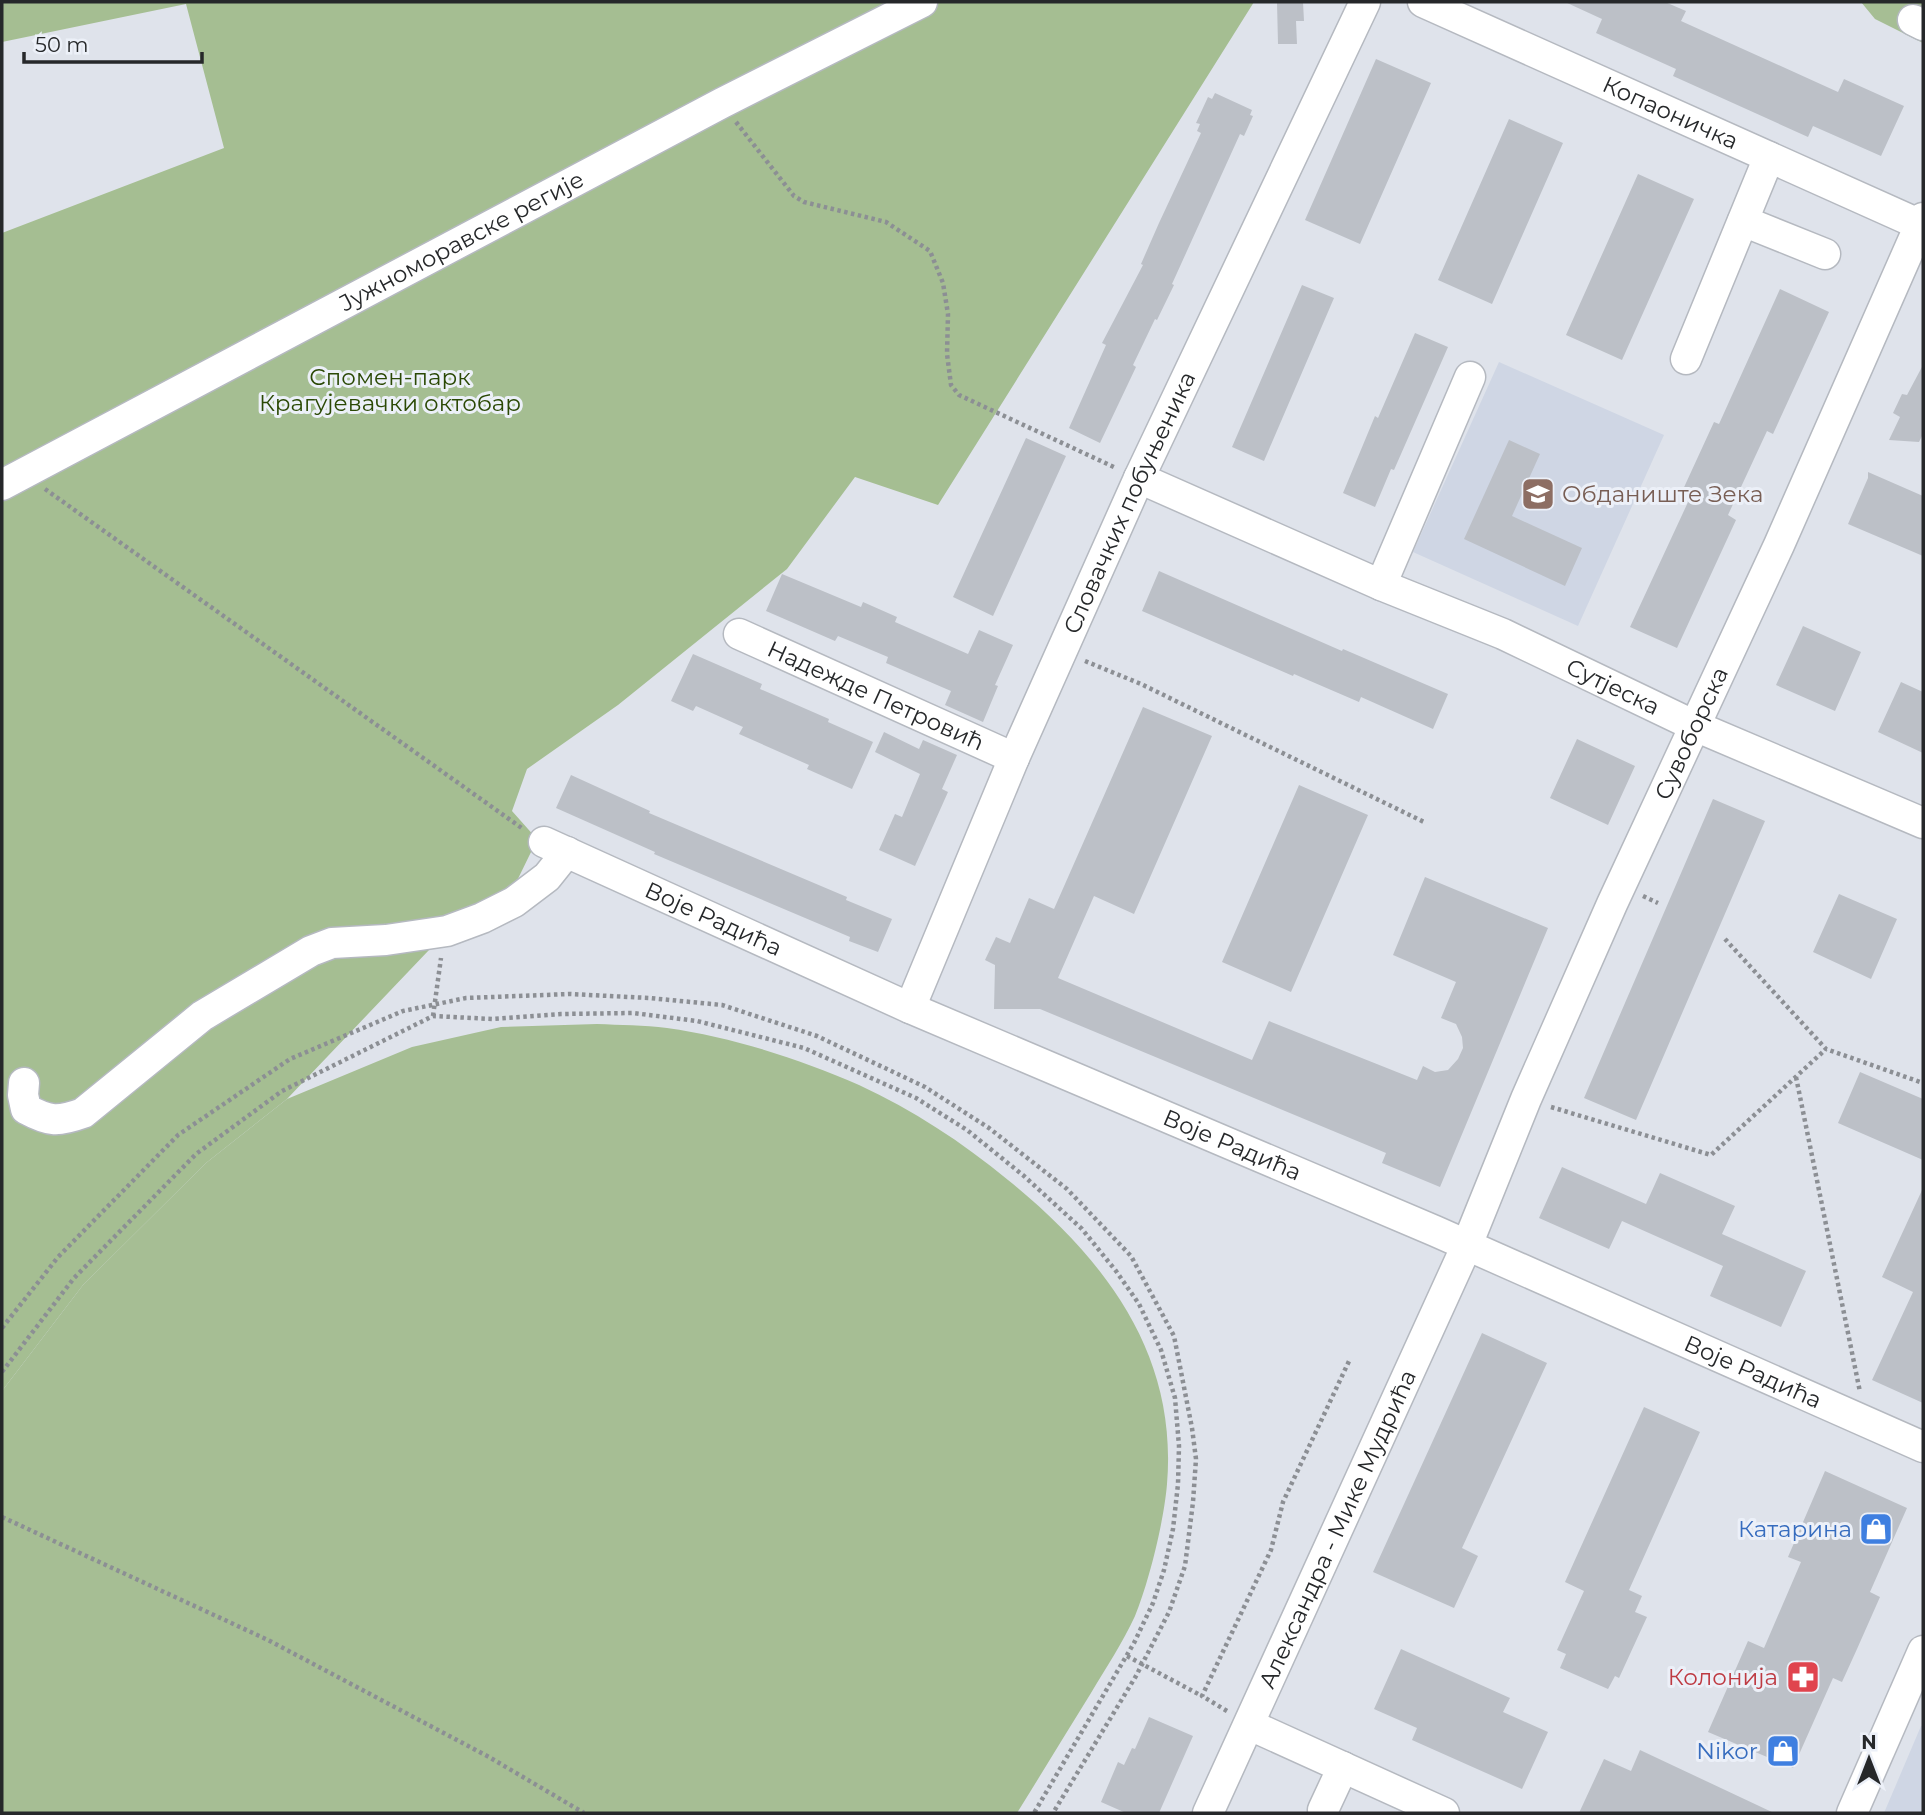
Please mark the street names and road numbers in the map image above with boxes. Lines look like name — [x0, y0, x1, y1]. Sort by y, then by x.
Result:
street label: Копаоничка — [1598, 70, 1742, 155]
street label: Јужноморавске регије — [334, 165, 589, 318]
street label: Словачких побуњеника — [1057, 367, 1202, 638]
street label: Надежде Петровић — [763, 635, 988, 757]
street label: Сутјеска — [1562, 652, 1664, 721]
street label: Сувоборска — [1648, 663, 1734, 804]
street label: Воје Радића — [640, 876, 786, 962]
street label: Воје Радића — [1159, 1103, 1306, 1187]
street label: Воје Радића — [1680, 1329, 1826, 1414]
street label: Александра - Мике Мудрића — [1253, 1366, 1422, 1693]

